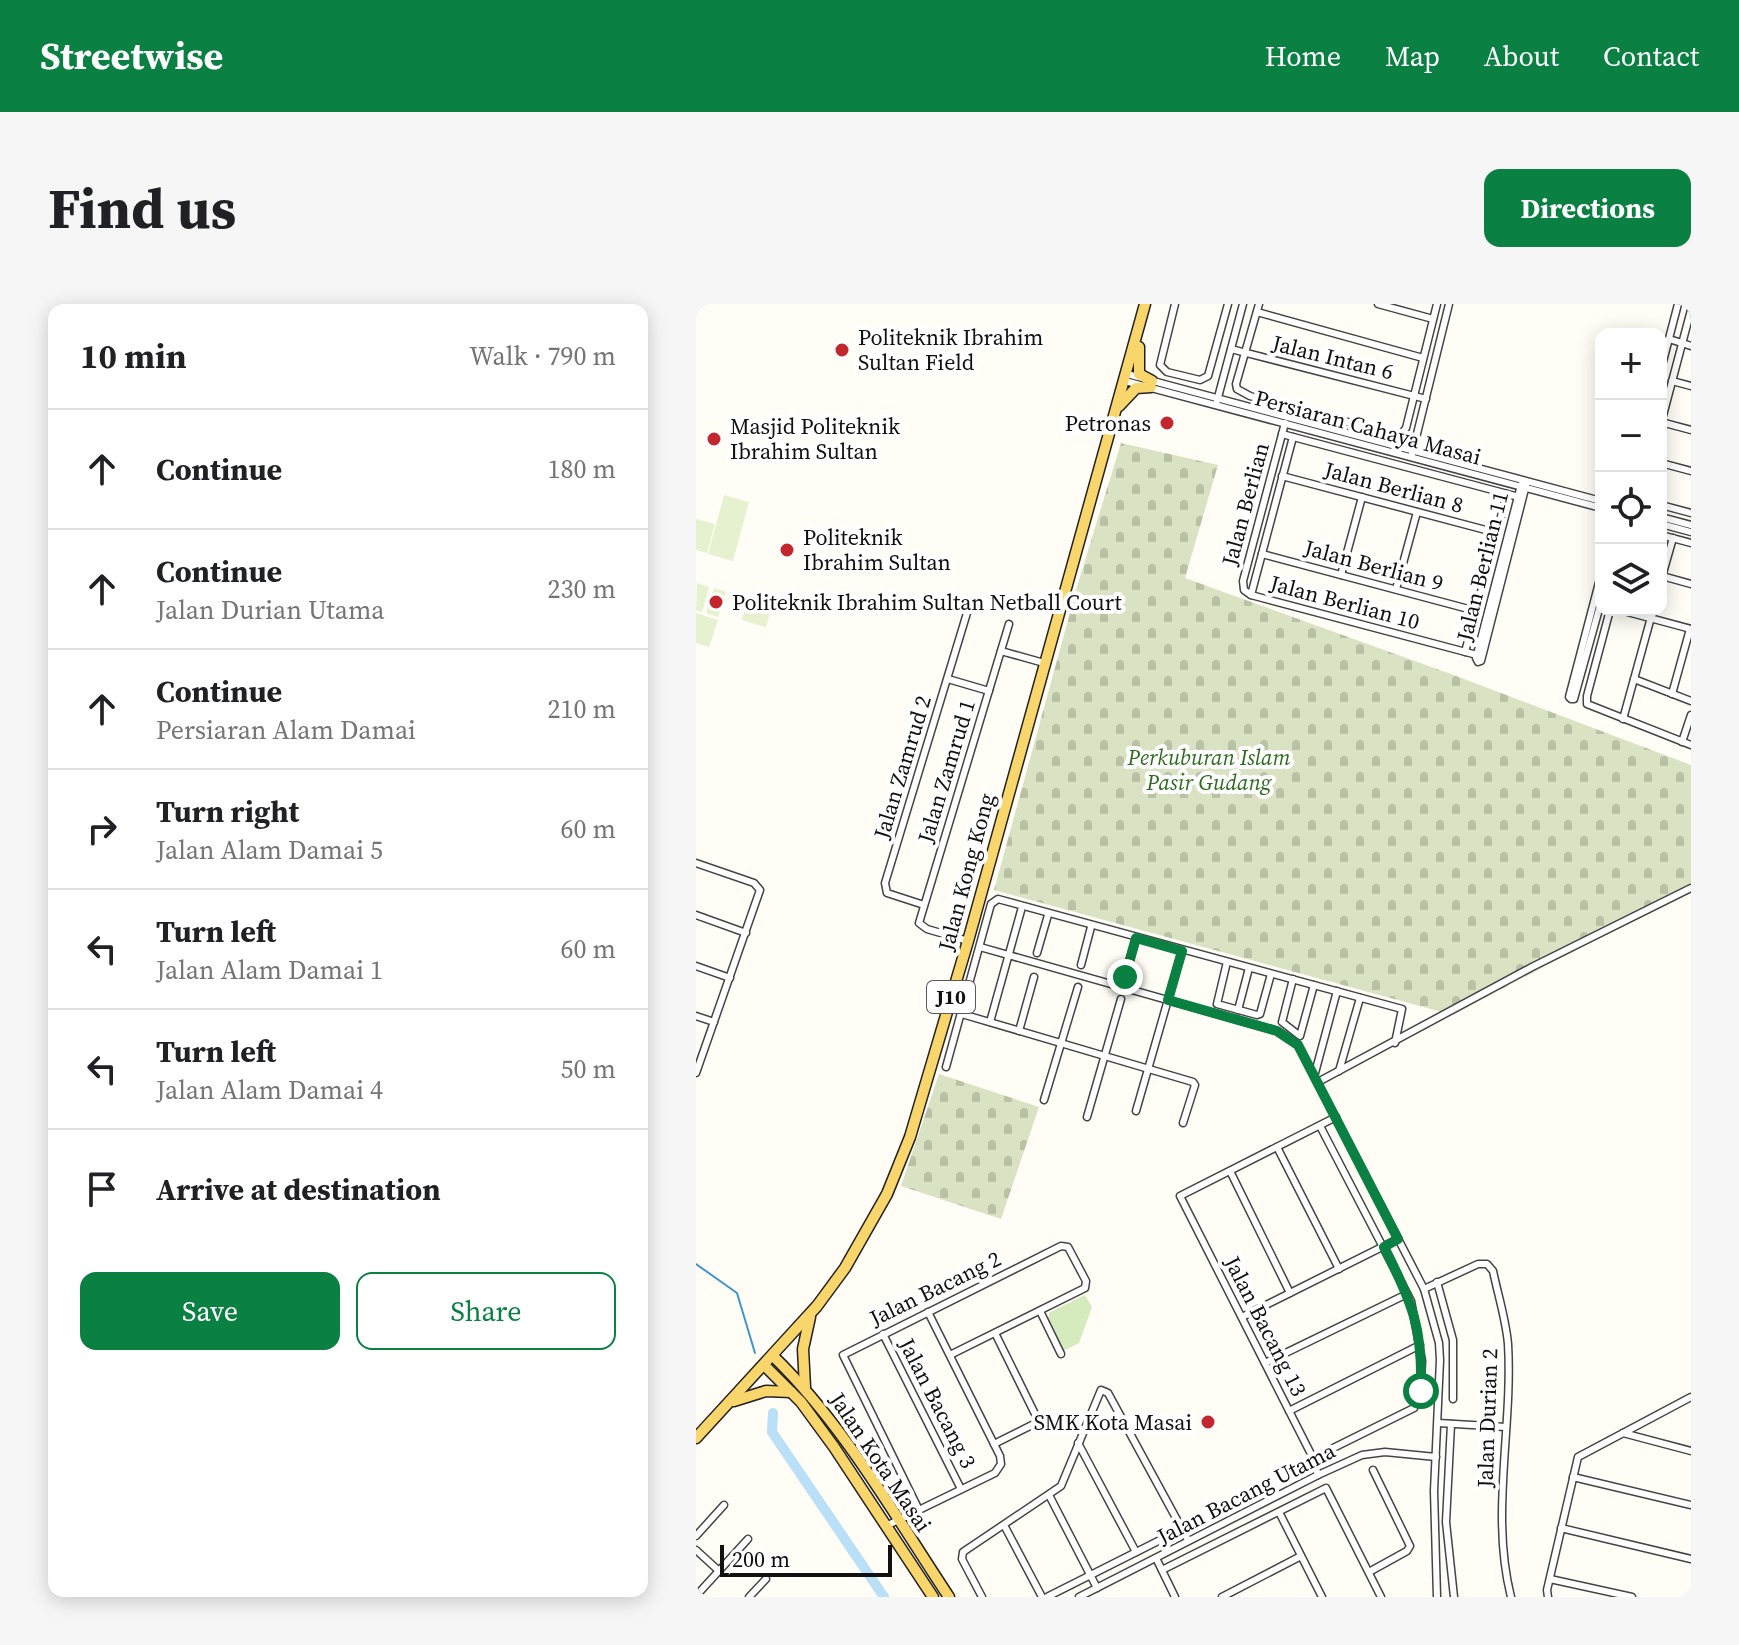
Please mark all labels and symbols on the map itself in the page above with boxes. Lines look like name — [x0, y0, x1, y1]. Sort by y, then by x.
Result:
place label: Politeknik Ibrahim Sultan Field — [858, 322, 1044, 377]
street label: Jalan Intan 6 — [1268, 327, 1397, 387]
marker: Politeknik Ibrahim Sultan Field — [833, 341, 851, 359]
street label: Persiaran Cahaya Masai — [1252, 382, 1484, 472]
place label: Petronas — [1065, 408, 1151, 438]
place label: Masjid Politeknik Ibrahim Sultan — [730, 411, 901, 466]
marker: Petronas — [1158, 414, 1176, 432]
marker: Masjid Politeknik Ibrahim Sultan — [705, 430, 723, 448]
street label: Jalan Berlian — [1214, 439, 1276, 570]
street label: Jalan Berlian 8 — [1320, 454, 1467, 520]
street label: Jalan Berlian 11 — [1449, 488, 1515, 645]
place label: Politeknik Ibrahim Sultan — [803, 522, 951, 577]
street label: Jalan Berlian 9 — [1300, 532, 1447, 598]
marker: Politeknik Ibrahim Sultan — [778, 541, 796, 559]
street label: Jalan Berlian 10 — [1266, 567, 1423, 636]
place label: Politeknik Ibrahim Sultan Netball Court — [732, 587, 1122, 617]
marker: Politeknik Ibrahim Sultan Netball Court — [707, 593, 725, 611]
street label: Jalan Zamrud 2 — [866, 692, 938, 843]
street label: Jalan Zamrud 1 — [910, 696, 982, 847]
park label: Perkuburan Islam Pasir Gudang — [1127, 742, 1290, 797]
street label: Jalan Kong Kong — [930, 790, 1001, 955]
route end — [1107, 959, 1143, 995]
road number: J10 — [927, 981, 975, 1013]
street label: Jalan Bacang 2 — [864, 1243, 1006, 1333]
street label: Jalan Bacang 13 — [1217, 1250, 1314, 1401]
street label: Jalan Bacang 3 — [892, 1332, 984, 1473]
street label: Jalan Durian 2 — [1470, 1348, 1504, 1489]
route start — [1403, 1373, 1439, 1409]
street label: Jalan Kota Masai — [823, 1386, 939, 1538]
place label: SMK Kota Masai — [1034, 1407, 1192, 1437]
marker: SMK Kota Masai — [1199, 1413, 1217, 1431]
street label: Jalan Bacang Utama — [1151, 1435, 1341, 1551]
scale bar — [720, 1541, 892, 1577]

